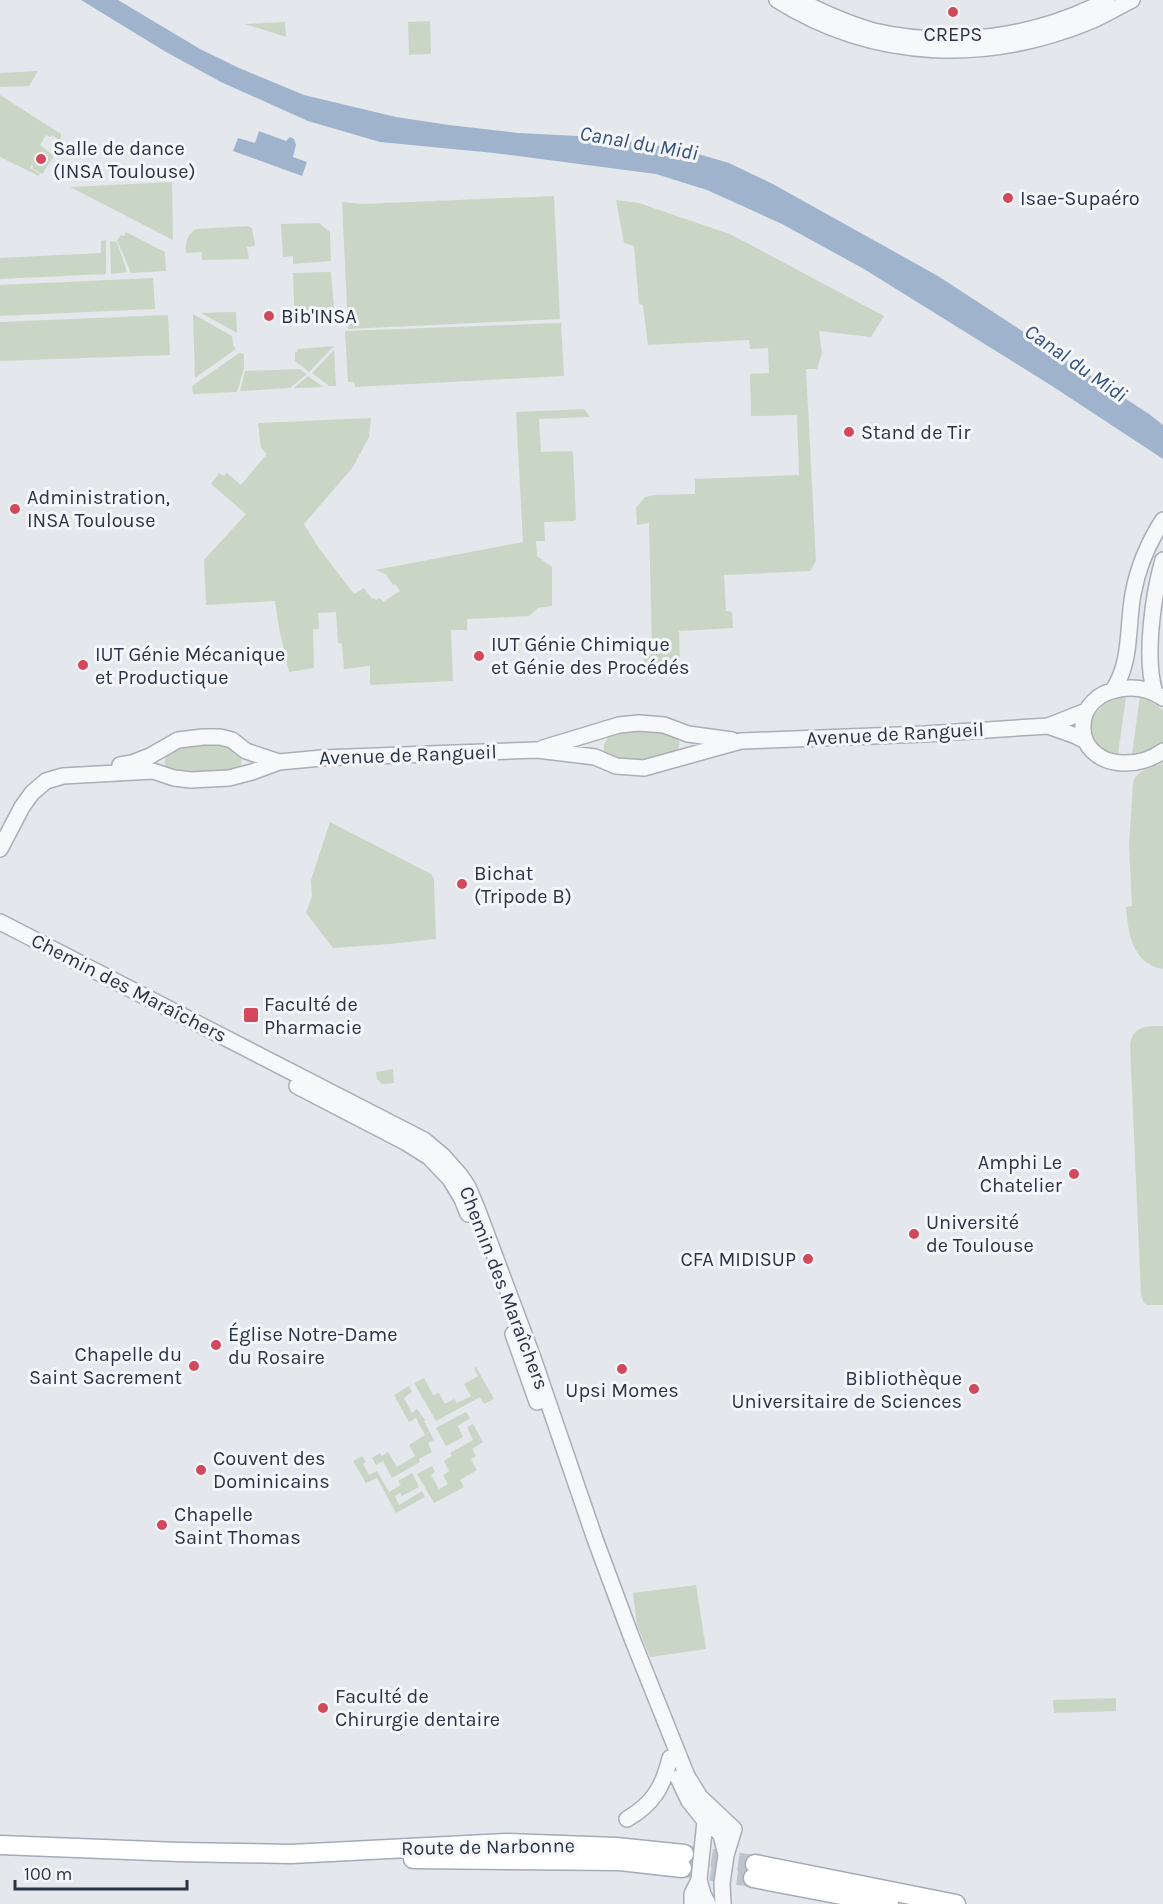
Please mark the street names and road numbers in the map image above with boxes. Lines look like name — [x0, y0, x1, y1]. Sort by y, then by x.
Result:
street label: Avenue de Rangueil — [806, 718, 984, 750]
street label: Avenue de Rangueil — [319, 740, 497, 770]
street label: Chemin des Maraîchers — [28, 929, 230, 1047]
street label: Chemin des Maraîchers — [455, 1183, 553, 1393]
street label: Route de Narbonne — [401, 1834, 575, 1860]

